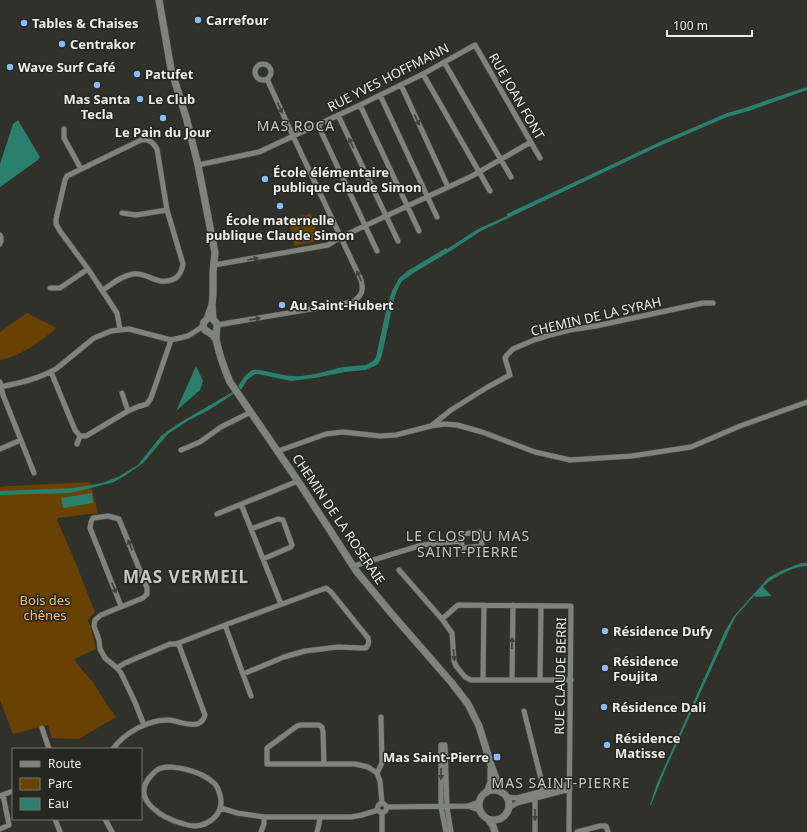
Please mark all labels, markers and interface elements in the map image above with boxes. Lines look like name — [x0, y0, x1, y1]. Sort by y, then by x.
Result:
place label: Carrefour — [206, 11, 269, 29]
scale bar — [667, 12, 752, 38]
place label: Tables & Chaises — [32, 14, 138, 32]
marker: Carrefour — [193, 15, 203, 25]
text: 100 m — [673, 17, 708, 34]
marker: Tables & Chaises — [19, 18, 29, 28]
place label: Centrakor — [70, 35, 136, 53]
marker: Centrakor — [57, 39, 67, 49]
street label: RUE YVES HOFFMANN — [324, 39, 452, 115]
street label: RUE JOAN FONT — [485, 49, 549, 143]
place label: Wave Surf Café — [18, 58, 116, 76]
marker: Wave Surf Café — [5, 62, 15, 72]
place label: Patufet — [145, 65, 194, 83]
marker: Patufet — [132, 69, 142, 79]
marker: Mas Santa Tecla — [92, 80, 102, 90]
place label: Mas Santa Tecla — [64, 90, 130, 123]
place label: Le Club — [148, 90, 195, 108]
marker: Le Club — [135, 94, 145, 104]
one-way arrow — [277, 102, 283, 113]
marker: Le Pain du Jour — [158, 113, 168, 123]
one-way arrow — [414, 115, 420, 126]
district label: MAS ROCA — [257, 116, 335, 135]
place label: Le Pain du Jour — [115, 123, 212, 141]
one-way arrow — [348, 137, 354, 148]
place label: École élémentaire publique Claude Simon — [273, 163, 422, 196]
marker: École élémentaire publique Claude Simon — [260, 174, 270, 184]
marker: École maternelle publique Claude Simon — [275, 201, 285, 211]
place label: École maternelle publique Claude Simon — [206, 211, 354, 244]
one-way arrow — [247, 255, 259, 261]
one-way arrow — [356, 270, 362, 281]
street label: CHEMIN DE LA SYRAH — [529, 292, 663, 340]
place label: Au Saint-Hubert — [290, 296, 394, 314]
marker: Au Saint-Hubert — [277, 300, 287, 310]
one-way arrow — [249, 316, 262, 322]
street label: CHEMIN DE LA ROSERAIE — [289, 450, 389, 588]
district label: LE CLOS DU MAS SAINT-PIERRE — [406, 526, 530, 561]
one-way arrow — [127, 540, 133, 551]
district label: MAS VERMEIL — [123, 565, 249, 588]
one-way arrow — [111, 582, 117, 594]
park label: Bois des chênes — [20, 591, 70, 624]
street label: RUE CLAUDE BERRI — [550, 617, 570, 735]
place label: Résidence Dufy — [613, 622, 713, 640]
marker: Résidence Dufy — [600, 626, 610, 636]
one-way arrow — [509, 637, 516, 649]
one-way arrow — [450, 649, 457, 661]
place label: Résidence Foujita — [613, 652, 679, 685]
marker: Résidence Foujita — [600, 663, 610, 673]
place label: Résidence Dali — [612, 698, 706, 716]
marker: Résidence Dali — [599, 702, 609, 712]
place label: Résidence Matisse — [615, 729, 681, 762]
marker: Résidence Matisse — [602, 740, 612, 750]
legend — [12, 748, 142, 820]
place label: Mas Saint-Pierre — [383, 748, 489, 766]
marker: Mas Saint-Pierre — [492, 752, 502, 762]
text: Route — [48, 755, 81, 772]
one-way arrow — [438, 768, 444, 781]
district label: MAS SAINT-PIERRE — [492, 773, 630, 792]
text: Parc — [48, 775, 73, 792]
text: Eau — [48, 795, 69, 812]
one-way arrow — [532, 809, 538, 822]

